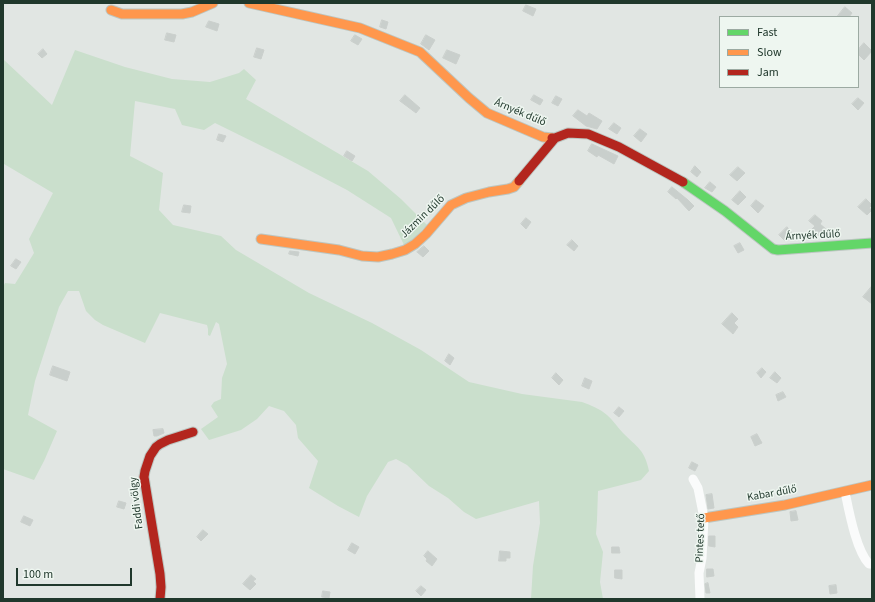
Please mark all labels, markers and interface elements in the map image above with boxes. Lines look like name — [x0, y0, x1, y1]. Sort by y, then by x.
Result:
legend — [719, 16, 859, 88]
text: Fast — [757, 24, 777, 41]
text: Slow — [757, 44, 782, 61]
text: Jam — [757, 64, 779, 81]
street label: Árnyék dűlő — [492, 96, 548, 130]
street label: Jázmin dűlő — [398, 193, 448, 241]
street label: Árnyék dűlő — [785, 228, 841, 244]
street label: Faddi völgy — [127, 476, 147, 530]
street label: Kabar dűlő — [746, 483, 798, 505]
street label: Pintes tető — [694, 513, 708, 563]
scale bar — [18, 560, 134, 586]
text: 100 m — [23, 566, 53, 583]

